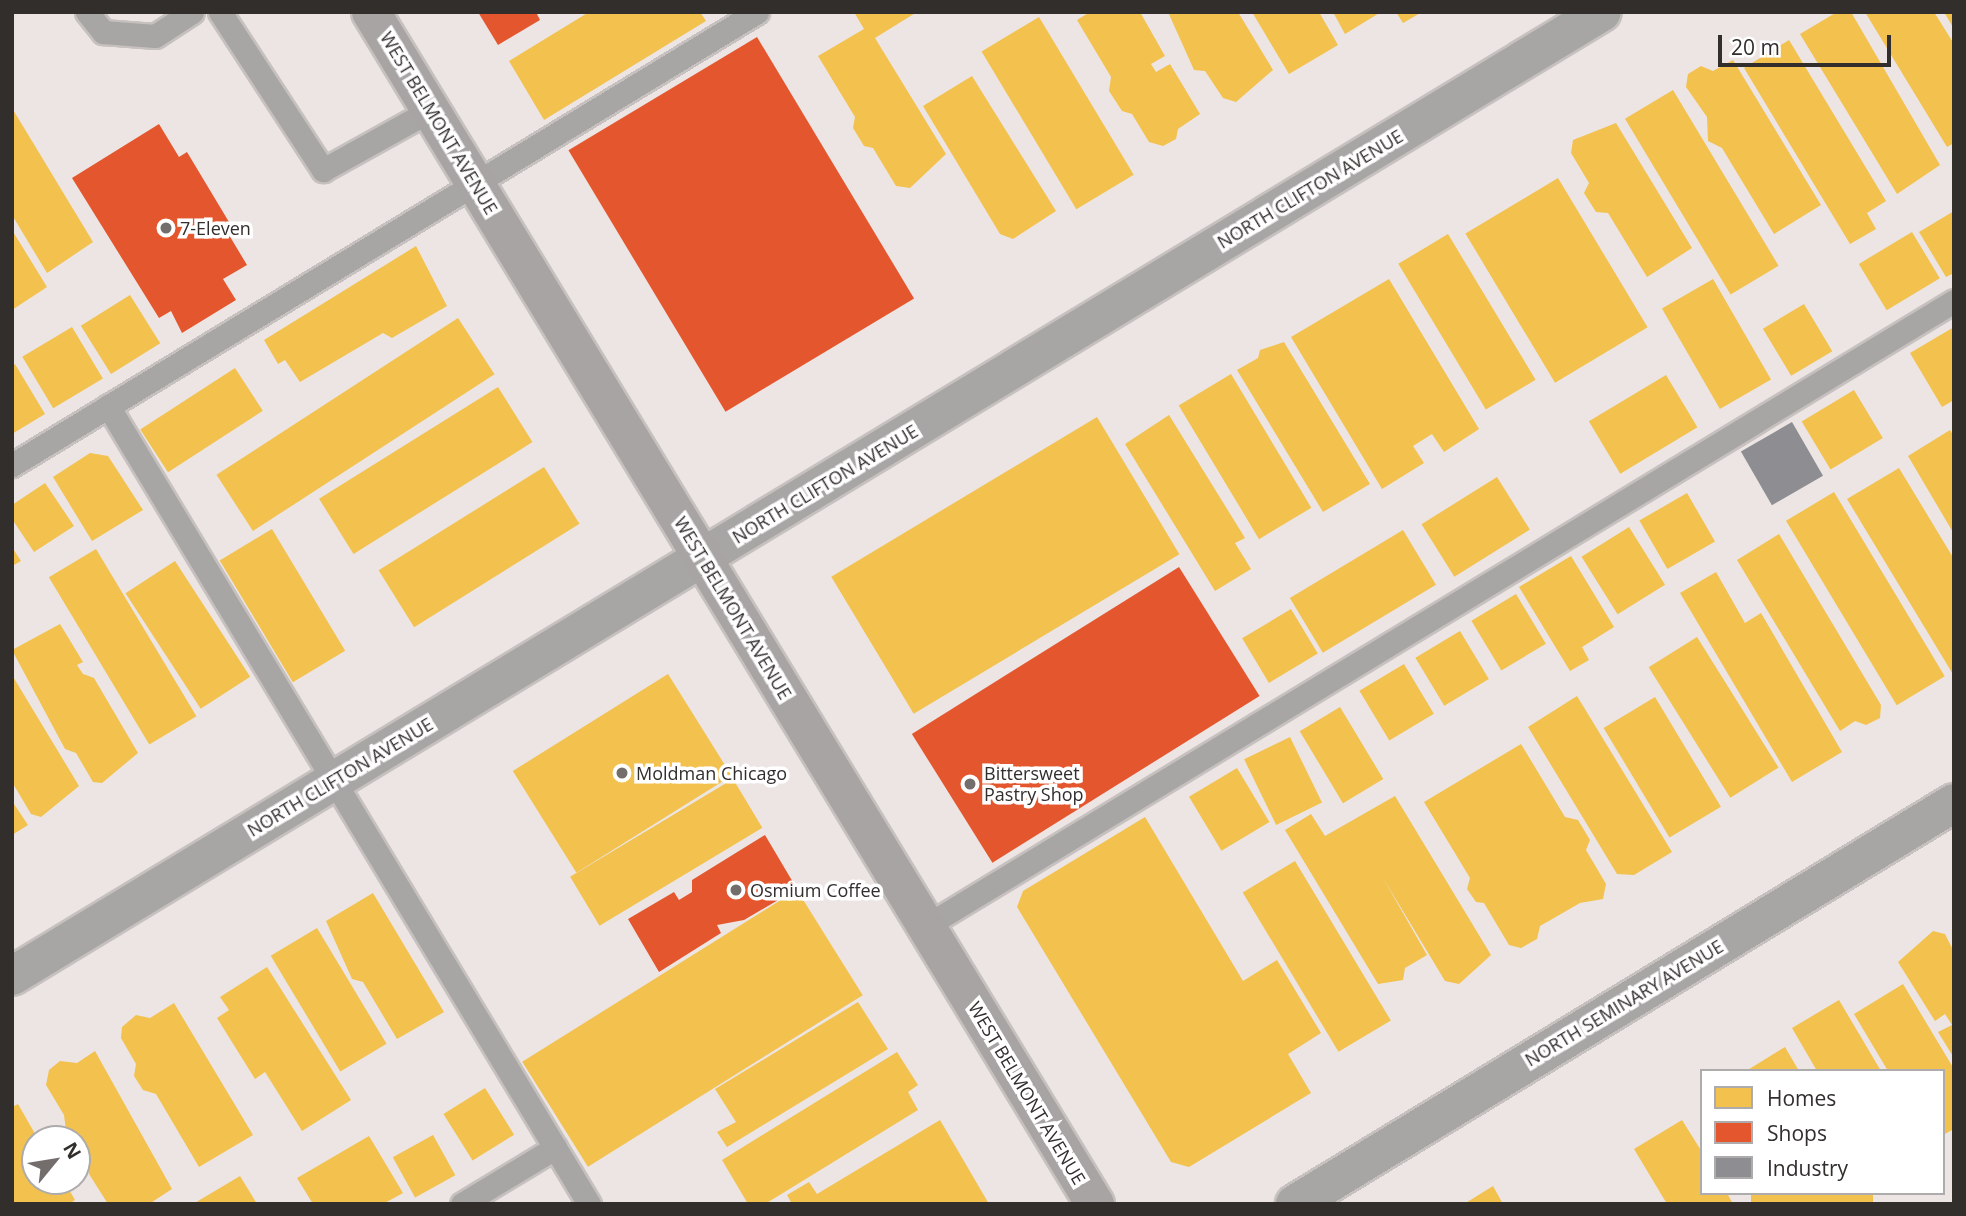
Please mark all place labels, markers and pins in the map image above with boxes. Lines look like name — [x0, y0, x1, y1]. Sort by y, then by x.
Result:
place label: 7-Eleven — [180, 217, 251, 239]
marker: 7-Eleven — [158, 220, 174, 236]
place label: Moldman Chicago — [636, 762, 787, 784]
place label: Bittersweet Pastry Shop — [984, 763, 1084, 806]
marker: Moldman Chicago — [614, 765, 630, 781]
marker: Bittersweet Pastry Shop — [962, 776, 978, 792]
place label: Osmium Coffee — [750, 879, 881, 901]
marker: Osmium Coffee — [728, 882, 744, 898]

